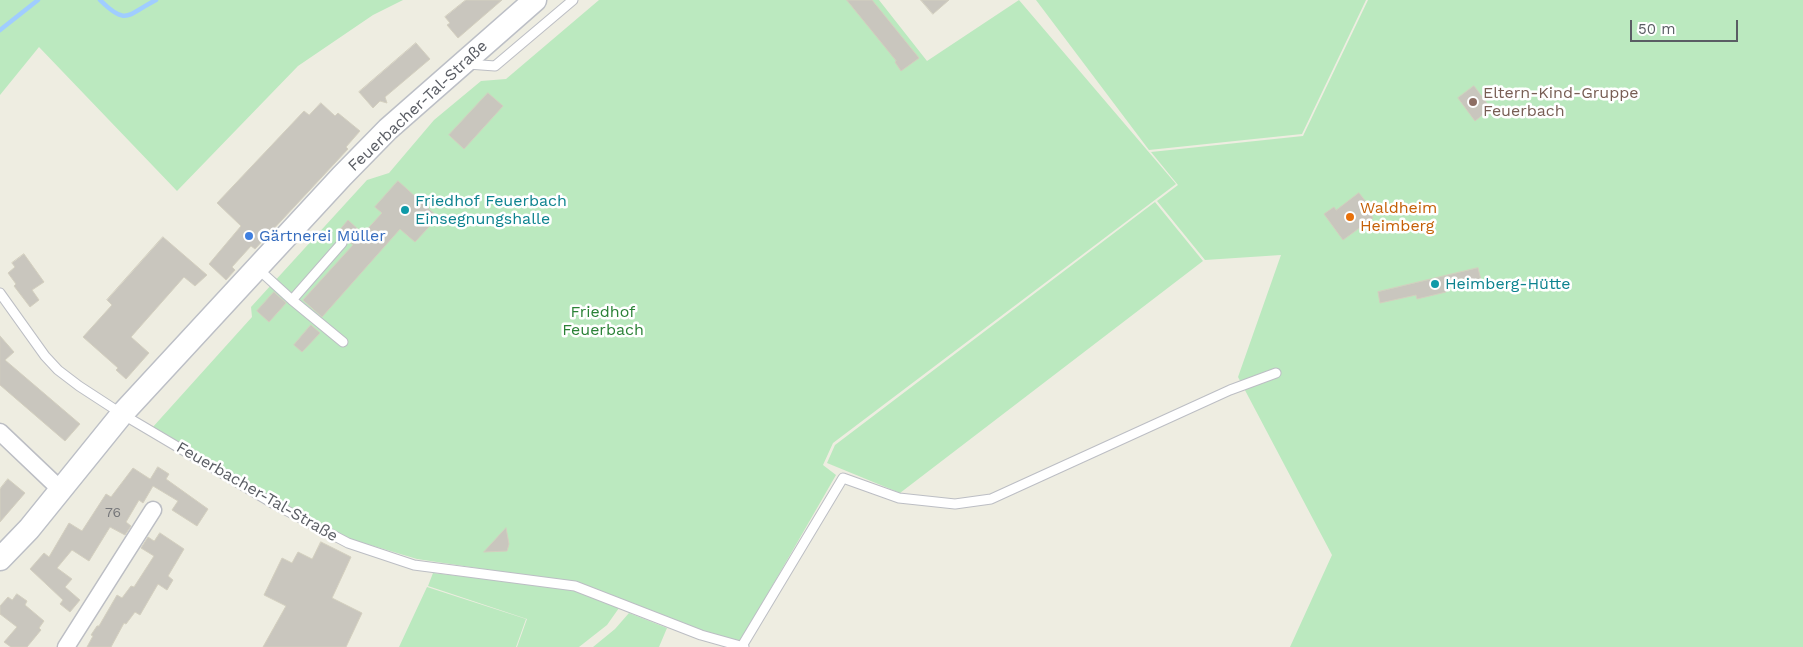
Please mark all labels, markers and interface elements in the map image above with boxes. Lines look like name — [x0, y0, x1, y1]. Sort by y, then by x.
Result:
scale bar — [1633, 10, 1740, 42]
text: 50 m — [1638, 20, 1675, 38]
street label: Feuerbacher-Tal-Straße — [344, 36, 492, 176]
place label: Eltern-Kind-Gruppe Feuerbach — [1483, 83, 1638, 121]
marker: Eltern-Kind-Gruppe Feuerbach — [1467, 96, 1479, 108]
place label: Friedhof Feuerbach Einsegnungshalle — [415, 191, 567, 229]
place label: Waldheim Heimberg — [1360, 198, 1437, 236]
marker: Friedhof Feuerbach Einsegnungshalle — [399, 204, 411, 216]
marker: Waldheim Heimberg — [1344, 211, 1356, 223]
place label: Gärtnerei Müller — [259, 226, 386, 246]
marker: Gärtnerei Müller — [243, 230, 255, 242]
place label: Heimberg-Hütte — [1445, 274, 1571, 294]
marker: Heimberg-Hütte — [1429, 278, 1441, 290]
park label: Friedhof Feuerbach — [562, 302, 644, 340]
street label: Feuerbacher-Tal-Straße — [173, 438, 341, 546]
house number: 76 — [105, 505, 121, 521]

